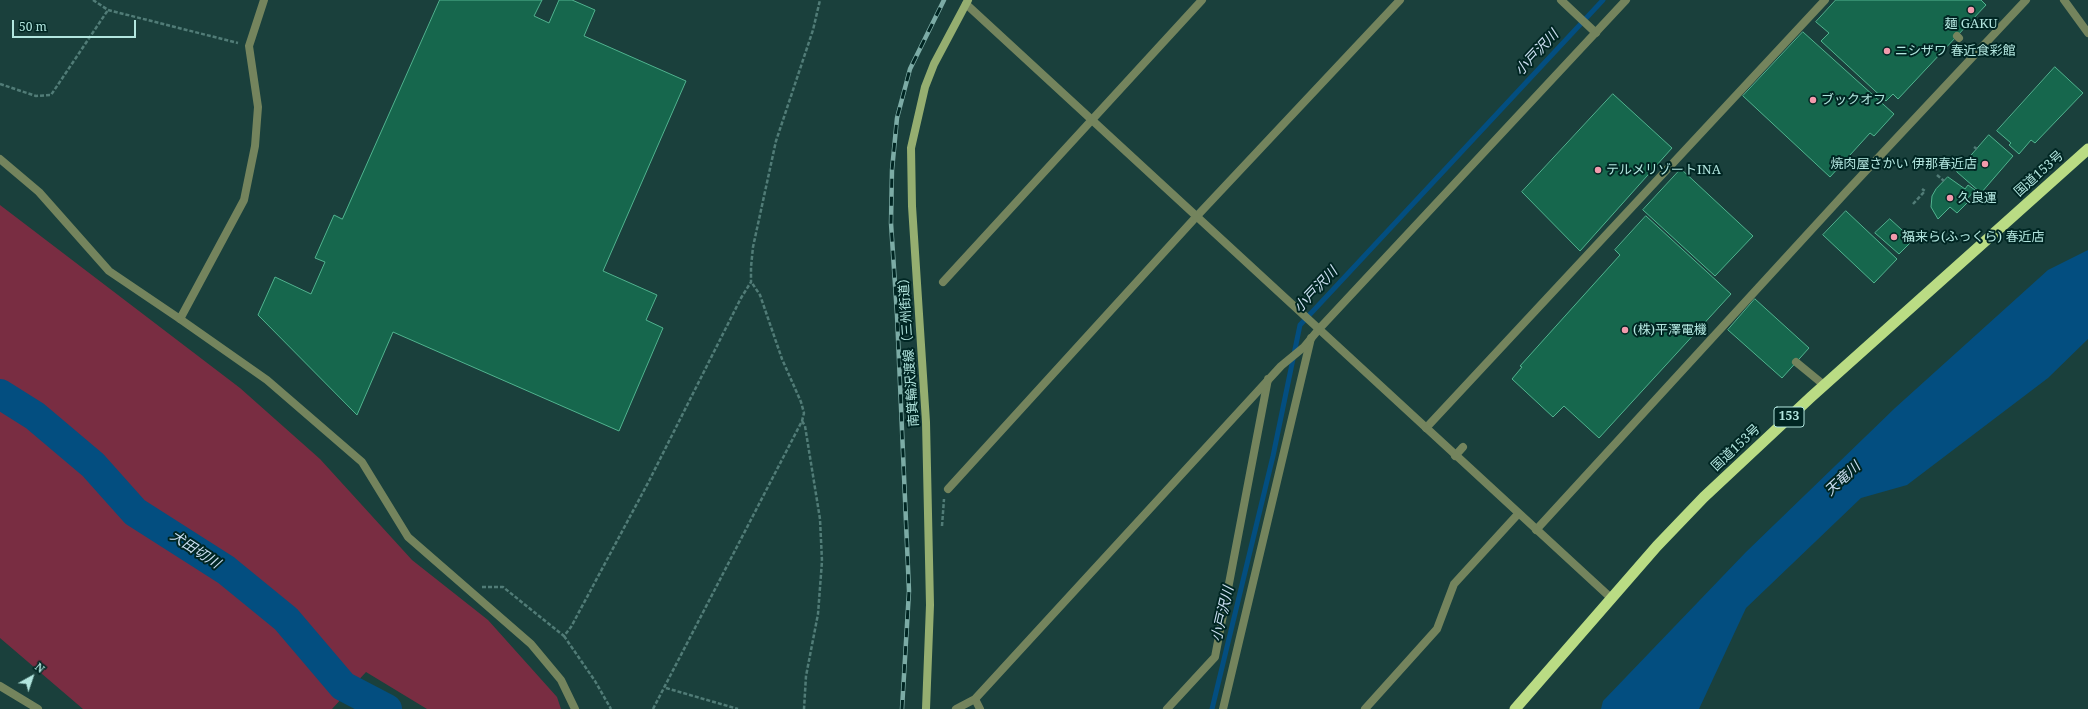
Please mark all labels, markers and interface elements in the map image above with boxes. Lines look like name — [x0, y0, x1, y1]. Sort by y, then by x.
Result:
marker: 麺 GAKU — [1966, 5, 1976, 15]
scale bar — [14, 12, 138, 38]
place label: 麺 GAKU — [1944, 16, 1998, 32]
text: 50 m — [19, 18, 47, 35]
water label: 小戸沢川 — [1512, 27, 1562, 79]
place label: ニシザワ 春近食彩館 — [1895, 43, 2015, 59]
marker: ニシザワ 春近食彩館 — [1882, 46, 1892, 56]
place label: ブックオフ — [1821, 92, 1886, 108]
marker: ブックオフ — [1808, 95, 1818, 105]
street label: 国道153号 — [2011, 148, 2067, 200]
place label: 焼肉屋さかい 伊那春近店 — [1831, 156, 1977, 172]
marker: 焼肉屋さかい 伊那春近店 — [1980, 159, 1990, 169]
place label: テルメリゾートINA — [1606, 162, 1721, 178]
marker: テルメリゾートINA — [1593, 165, 1603, 175]
place label: 久良運 — [1958, 190, 1997, 206]
marker: 久良運 — [1945, 193, 1955, 203]
place label: 福来ら(ふっくら) 春近店 — [1902, 229, 2044, 245]
marker: 福来ら(ふっくら) 春近店 — [1889, 232, 1899, 242]
water label: 小戸沢川 — [1291, 264, 1341, 316]
street label: 南箕輪沢渡線（三州街道） — [896, 271, 922, 427]
place label: (株)平澤電機 — [1633, 322, 1707, 338]
marker: (株)平澤電機 — [1620, 325, 1630, 335]
road number: 153 — [1774, 407, 1804, 427]
street label: 国道153号 — [1708, 422, 1764, 474]
water label: 天竜川 — [1822, 459, 1864, 499]
water label: 犬田切川 — [167, 528, 223, 572]
water label: 小戸沢川 — [1209, 585, 1237, 643]
north arrow — [12, 657, 52, 697]
text: N — [32, 659, 48, 676]

